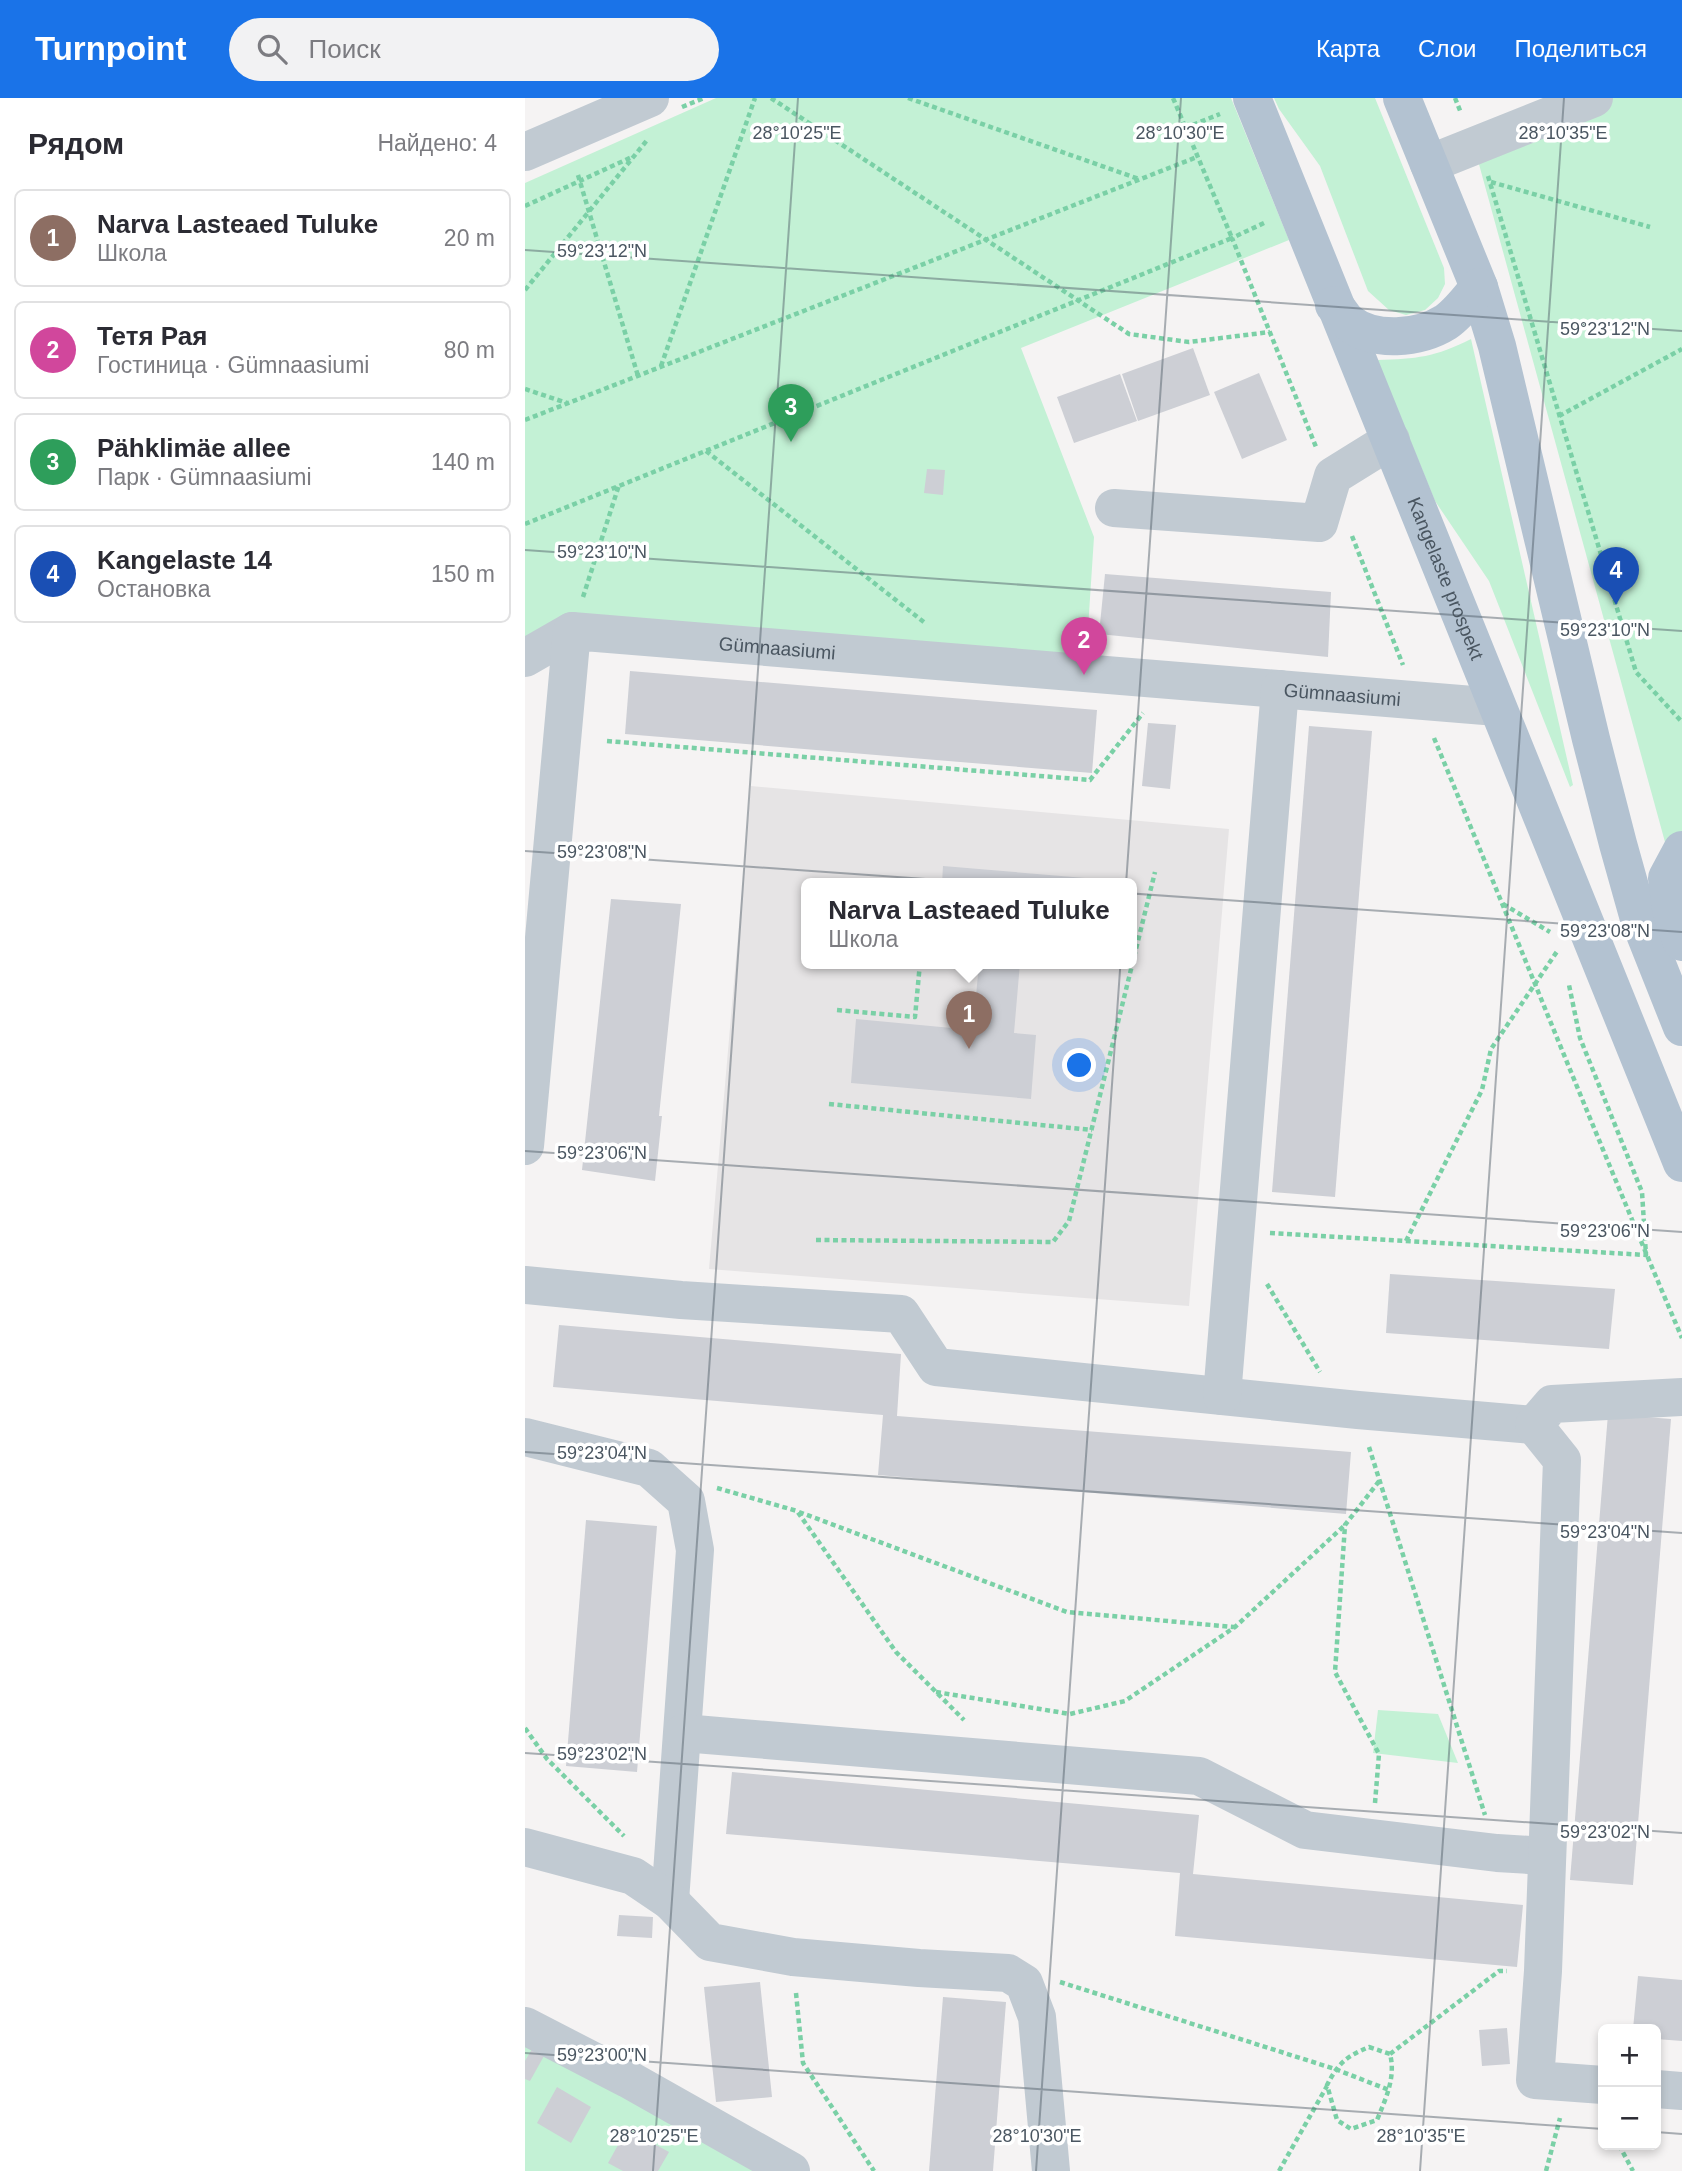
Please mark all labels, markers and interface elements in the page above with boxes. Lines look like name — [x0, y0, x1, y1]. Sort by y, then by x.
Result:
search box — [229, 18, 719, 81]
text: Turnpoint — [35, 30, 187, 67]
icon: search — [253, 30, 291, 68]
text: Поиск — [309, 34, 381, 64]
text: Карта — [1316, 35, 1380, 62]
text: Слои — [1418, 35, 1476, 62]
text: Поделиться — [1514, 35, 1647, 62]
text: 28°10'25"E — [752, 123, 842, 143]
text: 28°10'30"E — [1135, 123, 1225, 143]
text: 28°10'35"E — [1518, 123, 1608, 143]
text: Рядом — [28, 127, 124, 160]
text: Найдено: 4 — [377, 130, 497, 156]
text: Narva Lasteaed Tuluke — [97, 209, 378, 239]
text: 1 — [47, 225, 59, 251]
text: 20 m — [444, 225, 495, 251]
text: Школа — [97, 240, 167, 266]
text: 59°23'12"N — [557, 241, 647, 261]
text: 59°23'12"N — [1560, 319, 1650, 339]
text: Тетя Рая — [97, 321, 207, 351]
text: 2 — [47, 337, 59, 363]
text: 80 m — [444, 337, 495, 363]
text: Гостиница · Gümnaasiumi — [97, 352, 369, 378]
pin: 3 — [768, 384, 814, 442]
text: Pähklimäe allee — [97, 433, 291, 463]
text: 3 — [47, 449, 59, 475]
text: 140 m — [431, 449, 495, 475]
text: Парк · Gümnaasiumi — [97, 464, 312, 490]
street label: Kangelaste prospekt — [1403, 494, 1488, 663]
text: 59°23'10"N — [557, 542, 647, 562]
text: Kangelaste 14 — [97, 545, 272, 575]
pin: 4 — [1593, 547, 1639, 605]
text: 4 — [47, 561, 59, 587]
text: 150 m — [431, 561, 495, 587]
text: Остановка — [97, 576, 211, 602]
pin: 2 — [1061, 617, 1107, 675]
text: 59°23'10"N — [1560, 620, 1650, 640]
street label: Gümnaasiumi — [718, 633, 836, 664]
street label: Gümnaasiumi — [1283, 680, 1402, 710]
text: 59°23'08"N — [557, 842, 647, 862]
popup — [801, 878, 1137, 969]
text: Narva Lasteaed Tuluke — [828, 895, 1110, 925]
text: 59°23'08"N — [1560, 921, 1650, 941]
text: Школа — [828, 926, 898, 952]
pin: 1 — [946, 991, 992, 1049]
your location — [1062, 1048, 1096, 1082]
text: 59°23'06"N — [557, 1143, 647, 1163]
text: 59°23'06"N — [1560, 1221, 1650, 1241]
text: 59°23'04"N — [557, 1443, 647, 1463]
text: 59°23'04"N — [1560, 1522, 1650, 1542]
text: 59°23'02"N — [557, 1744, 647, 1764]
text: 59°23'02"N — [1560, 1822, 1650, 1842]
map controls — [1598, 2024, 1661, 2150]
button: + — [1598, 2024, 1661, 2087]
text: 59°23'00"N — [557, 2045, 647, 2065]
button: − — [1598, 2087, 1661, 2150]
text: 28°10'25"E — [609, 2126, 699, 2146]
text: 28°10'30"E — [992, 2126, 1082, 2146]
text: 28°10'35"E — [1376, 2126, 1466, 2146]

